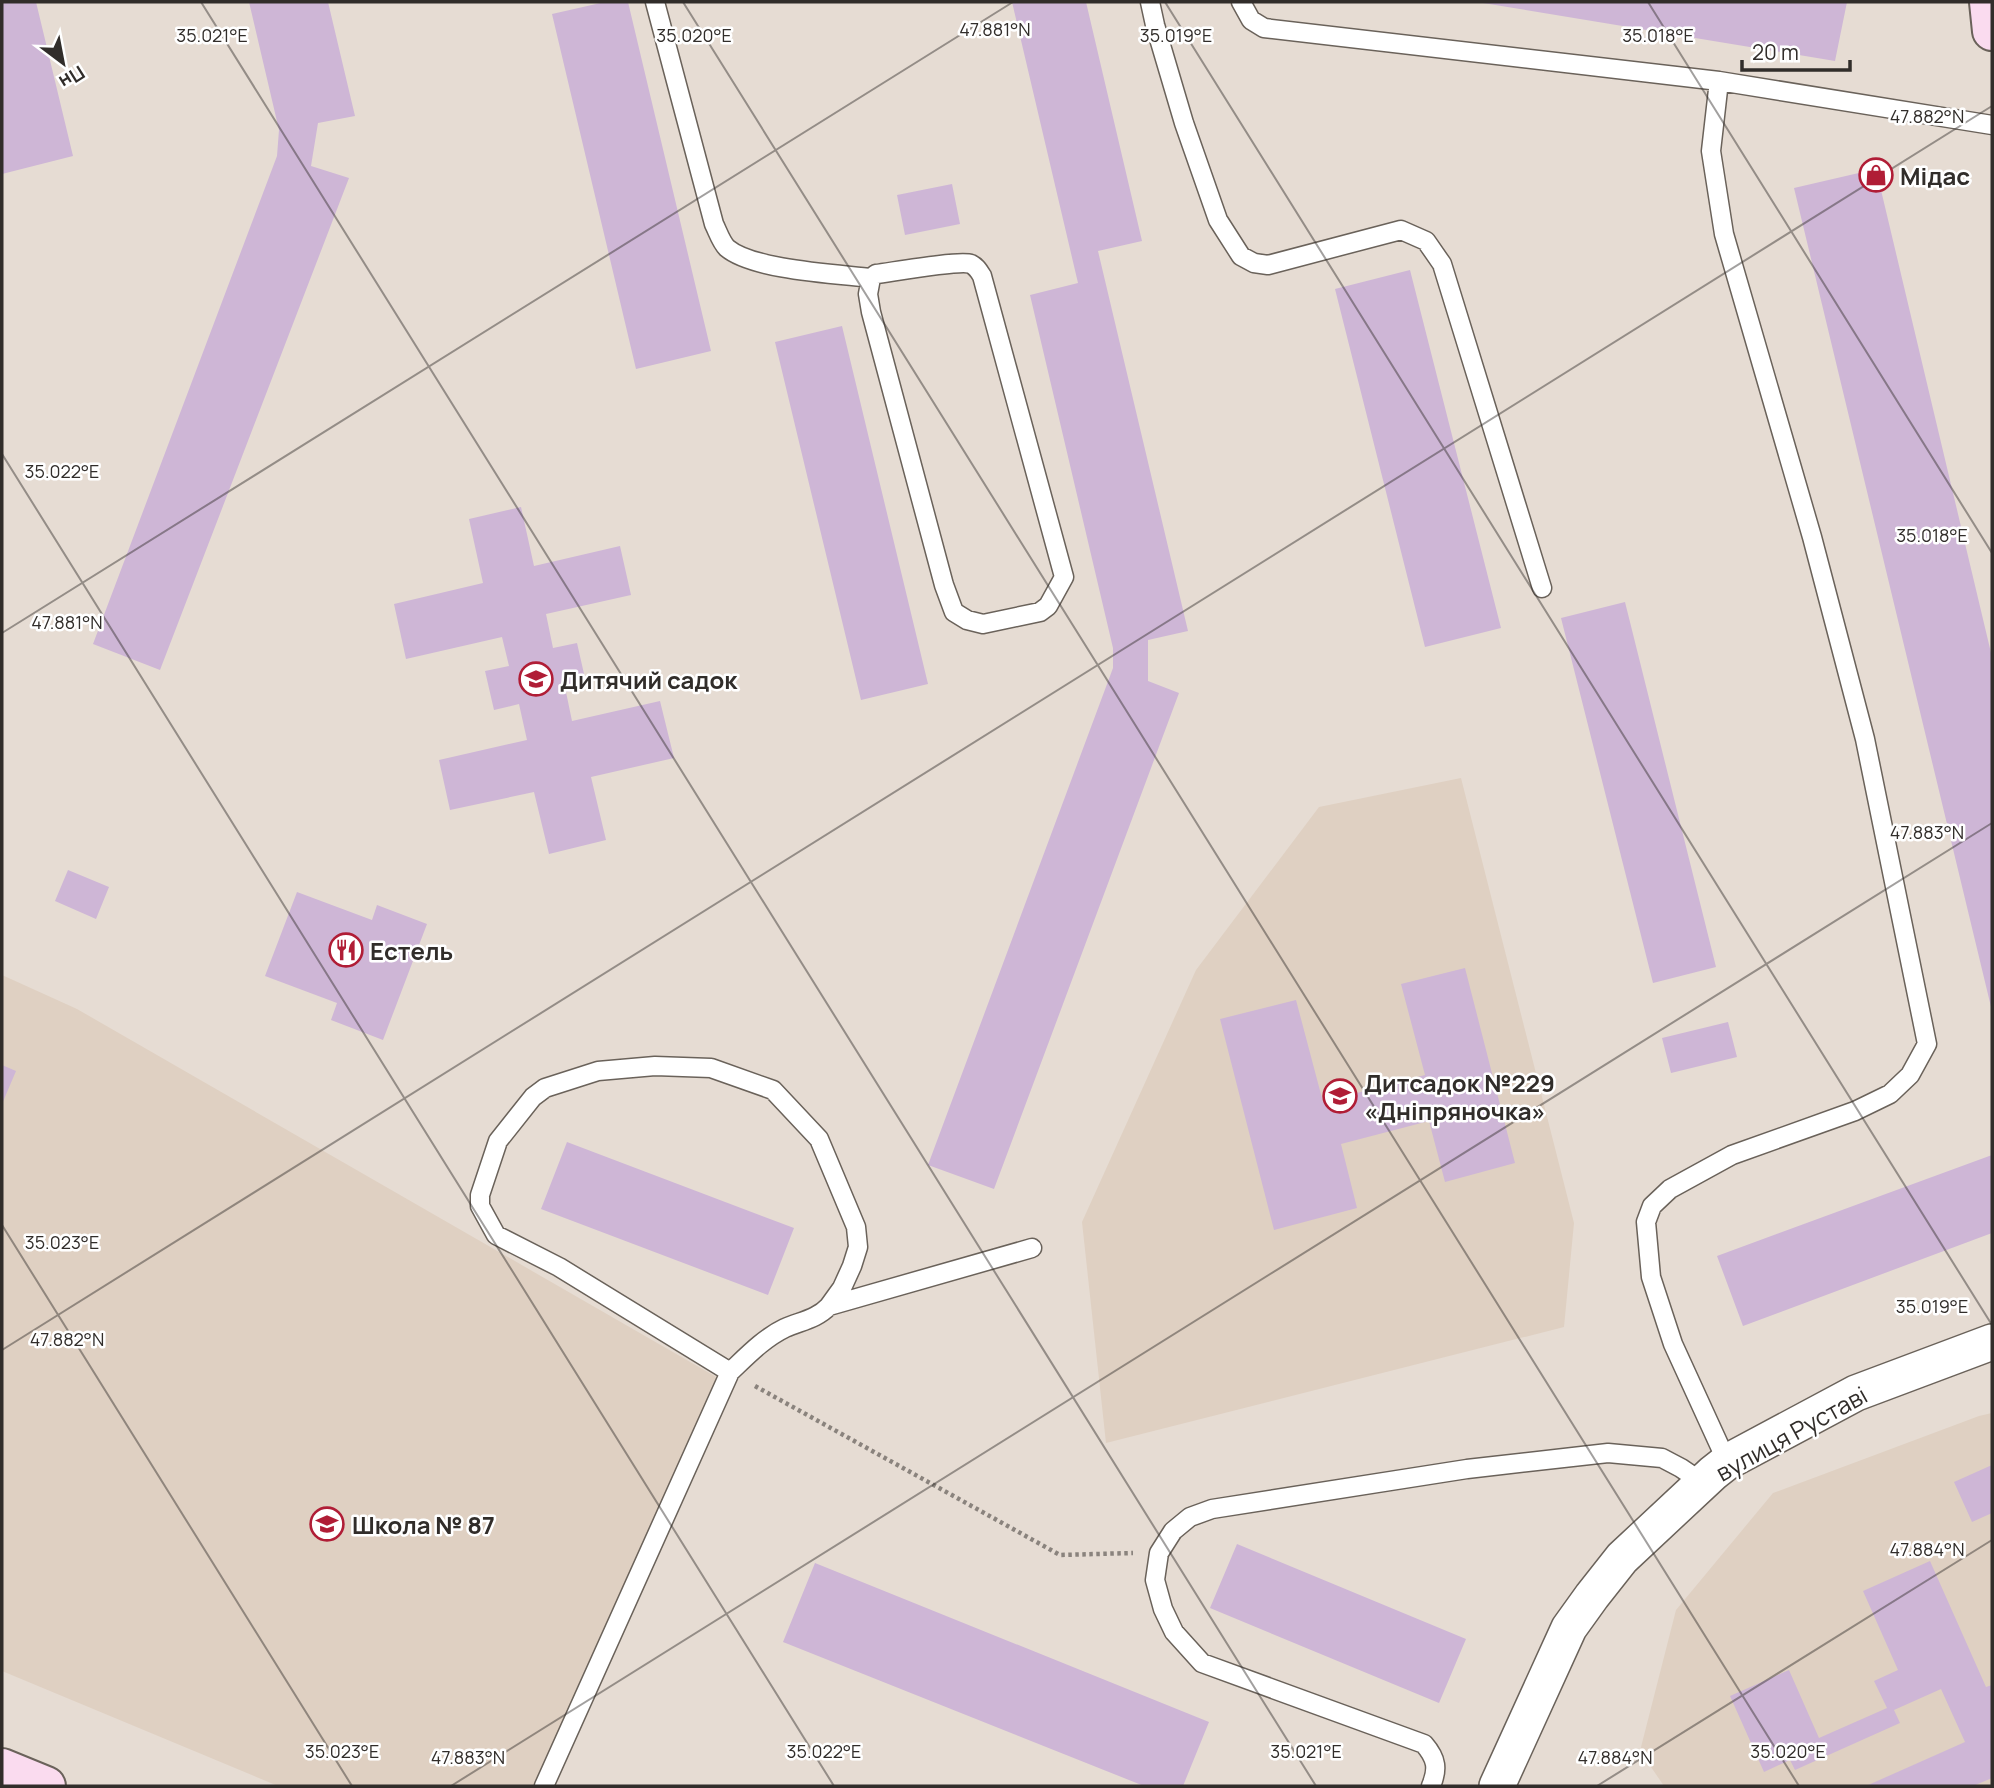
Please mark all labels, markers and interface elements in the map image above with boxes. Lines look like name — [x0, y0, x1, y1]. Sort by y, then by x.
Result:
text: 47.881°N — [959, 17, 1031, 41]
text: 35.021°E — [176, 23, 248, 47]
text: 35.020°E — [656, 23, 732, 47]
text: 35.019°E — [1140, 23, 1212, 47]
text: 35.018°E — [1622, 23, 1694, 47]
north arrow — [28, 28, 98, 98]
scale bar — [1742, 28, 1850, 72]
text: 20 m — [1752, 38, 1799, 66]
text: Пн — [54, 60, 90, 95]
text: 47.882°N — [1890, 104, 1964, 128]
shop icon: Мідас — [1857, 156, 1895, 194]
place label: Мідас — [1900, 159, 1970, 192]
text: 35.022°E — [25, 459, 99, 483]
text: 35.018°E — [1896, 523, 1968, 547]
text: 47.881°N — [31, 610, 103, 634]
school or university icon: Дитячий садок — [517, 660, 555, 698]
place label: Дитячий садок — [560, 663, 738, 696]
text: 47.883°N — [1890, 820, 1964, 844]
restaurant icon: Естель — [327, 931, 365, 969]
place label: Естель — [370, 934, 453, 967]
place label: Дитсадок №229 «Дніпряночка» — [1364, 1066, 1555, 1127]
school or university icon: Дитсадок №229 «Дніпряночка» — [1321, 1077, 1359, 1115]
text: 35.023°E — [25, 1230, 99, 1254]
text: 35.019°E — [1896, 1294, 1968, 1318]
text: 47.882°N — [30, 1327, 104, 1351]
street label: вулиця Руставі — [1709, 1378, 1873, 1488]
school or university icon: Школа № 87 — [308, 1505, 346, 1543]
place label: Школа № 87 — [352, 1508, 495, 1541]
text: 47.884°N — [1890, 1537, 1964, 1561]
text: 35.023°E — [305, 1739, 379, 1763]
text: 35.022°E — [787, 1739, 861, 1763]
text: 35.021°E — [1270, 1739, 1342, 1763]
text: 35.020°E — [1750, 1739, 1826, 1763]
text: 47.883°N — [431, 1745, 505, 1769]
text: 47.884°N — [1578, 1745, 1652, 1769]

